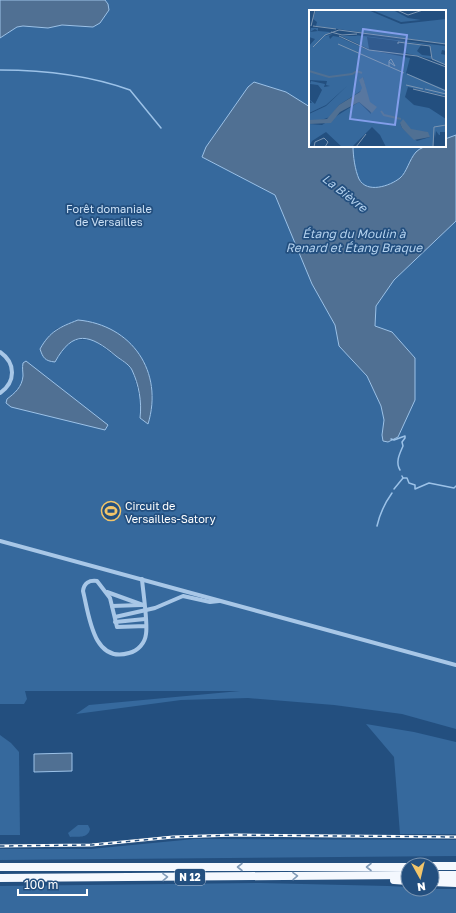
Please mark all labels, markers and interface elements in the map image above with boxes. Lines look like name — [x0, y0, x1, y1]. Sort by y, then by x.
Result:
inset map — [309, 10, 446, 147]
water label: La Bièvre — [320, 171, 371, 216]
park label: Forêt domaniale de Versailles — [66, 202, 152, 228]
water label: Étang du Moulin à Renard et Étang Braque — [286, 226, 423, 255]
place label: Circuit de Versailles-Satory — [125, 499, 216, 525]
sports icon: Circuit de Versailles-Satory — [100, 500, 122, 522]
north arrow — [400, 857, 440, 897]
one-way arrow — [237, 863, 243, 871]
one-way arrow — [366, 863, 372, 871]
road number: N 12 — [175, 869, 205, 885]
scale bar — [18, 871, 87, 897]
one-way arrow — [292, 872, 298, 880]
one-way arrow — [162, 873, 168, 881]
text: 100 m — [24, 877, 58, 892]
text: N — [416, 880, 427, 894]

